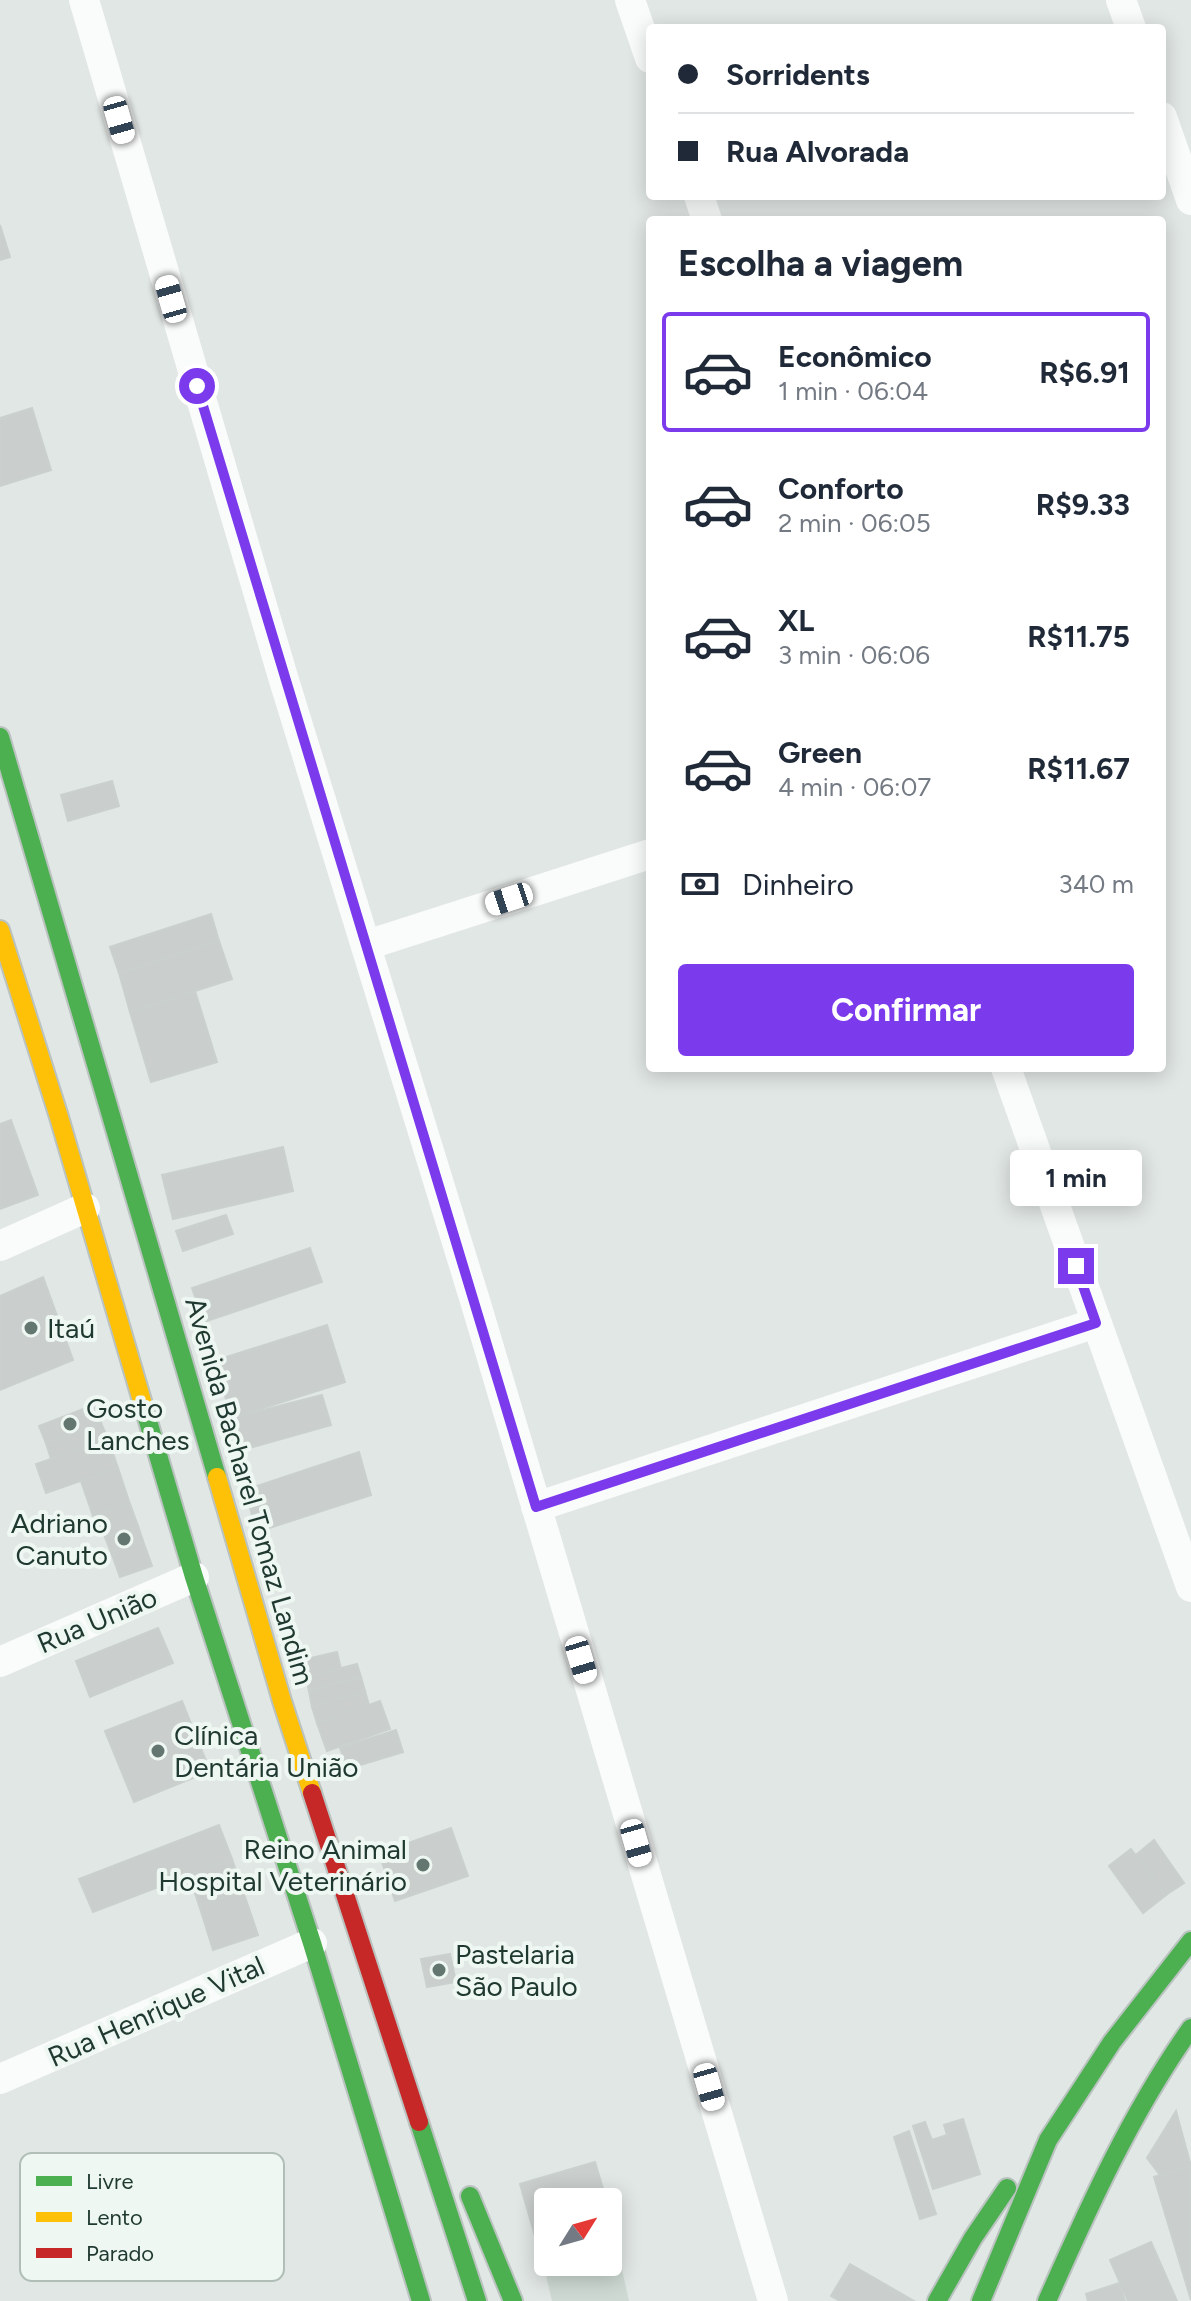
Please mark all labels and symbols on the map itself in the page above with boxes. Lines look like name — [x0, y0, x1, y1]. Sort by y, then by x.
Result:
car — [101, 94, 137, 146]
car — [153, 273, 189, 325]
route start — [179, 368, 215, 404]
car — [482, 880, 536, 918]
callout: 1 min — [1010, 1150, 1142, 1206]
route end — [1058, 1248, 1094, 1284]
street label: Avenida Bacharel Tomaz Landim — [178, 1293, 322, 1689]
place label: Itaú — [47, 1311, 95, 1345]
marker: Itaú — [22, 1319, 40, 1337]
place label: Gosto Lanches — [86, 1391, 190, 1457]
marker: Gosto Lanches — [61, 1415, 79, 1433]
place label: Adriano Canuto — [11, 1506, 108, 1572]
marker: Adriano Canuto — [115, 1530, 133, 1548]
street label: Rua União — [32, 1580, 162, 1660]
car — [563, 1634, 599, 1686]
place label: Clínica Dentária União — [174, 1718, 359, 1784]
marker: Clínica Dentária União — [149, 1742, 167, 1760]
car — [618, 1817, 654, 1869]
place label: Reino Animal Hospital Veterinário — [158, 1832, 407, 1898]
marker: Reino Animal Hospital Veterinário — [414, 1856, 432, 1874]
place label: Pastelaria São Paulo — [455, 1937, 578, 2003]
street label: Rua Henrique Vital — [43, 1948, 269, 2074]
marker: Pastelaria São Paulo — [430, 1961, 448, 1979]
car — [691, 2061, 727, 2113]
legend — [20, 2153, 284, 2281]
text: Livre — [86, 2168, 133, 2195]
north arrow — [534, 2188, 622, 2276]
text: Lento — [86, 2204, 143, 2231]
text: Parado — [86, 2240, 154, 2267]

